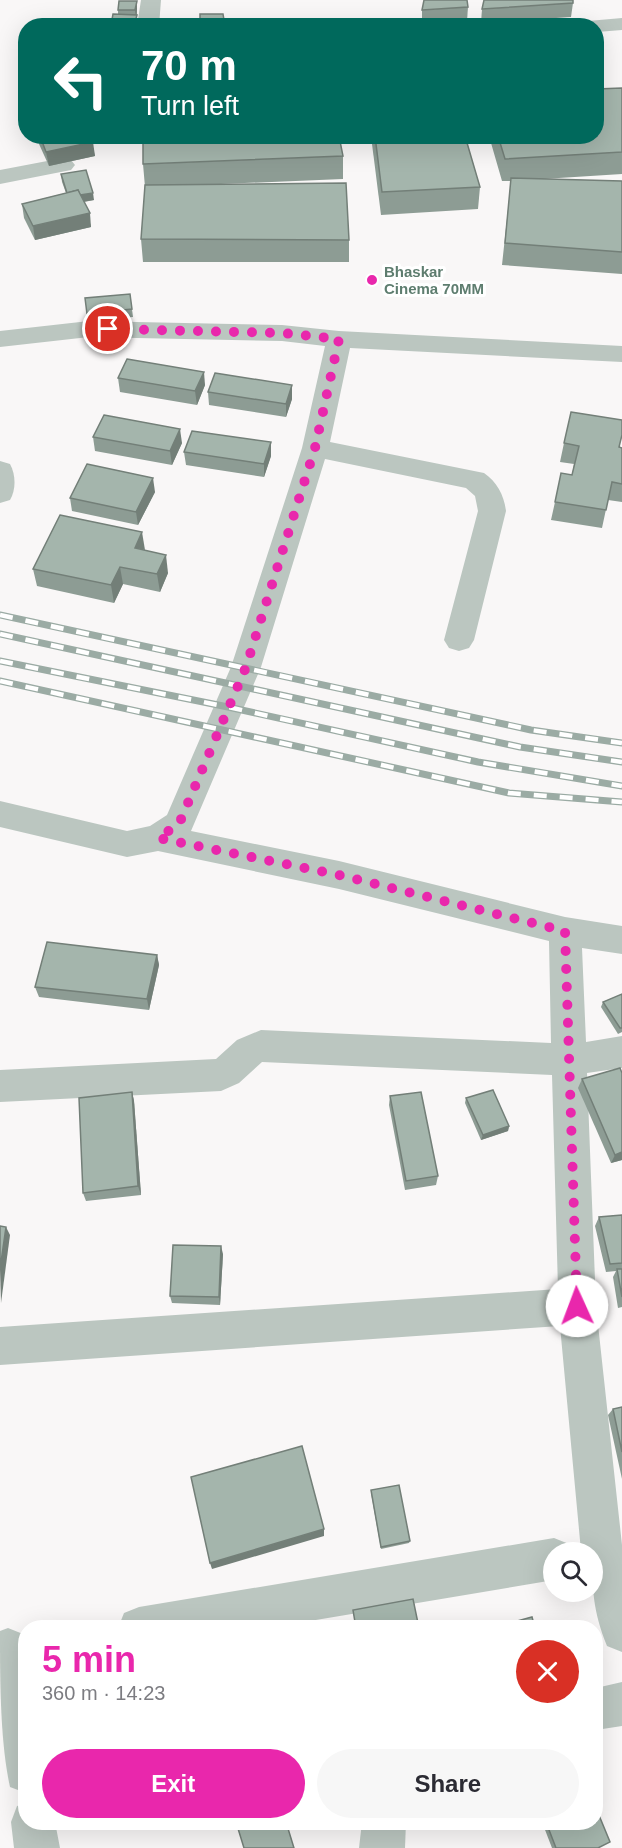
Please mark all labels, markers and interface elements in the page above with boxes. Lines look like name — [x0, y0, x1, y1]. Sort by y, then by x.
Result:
icon: left — [42, 42, 120, 120]
text: 70 m — [141, 42, 237, 89]
text: Turn left — [141, 91, 239, 121]
place label: Bhaskar Cinema 70MM — [384, 263, 484, 297]
marker: Bhaskar Cinema 70MM — [365, 273, 379, 287]
pin — [82, 303, 133, 354]
icon: arrive — [91, 312, 124, 345]
position arrow — [545, 1274, 609, 1338]
map controls — [543, 1542, 603, 1602]
button: search — [543, 1542, 603, 1602]
text: 5 min — [42, 1639, 136, 1680]
button: close — [516, 1640, 579, 1703]
text: 360 m · 14:23 — [42, 1682, 165, 1704]
button: Exit — [42, 1749, 305, 1818]
button: Share — [317, 1749, 579, 1818]

